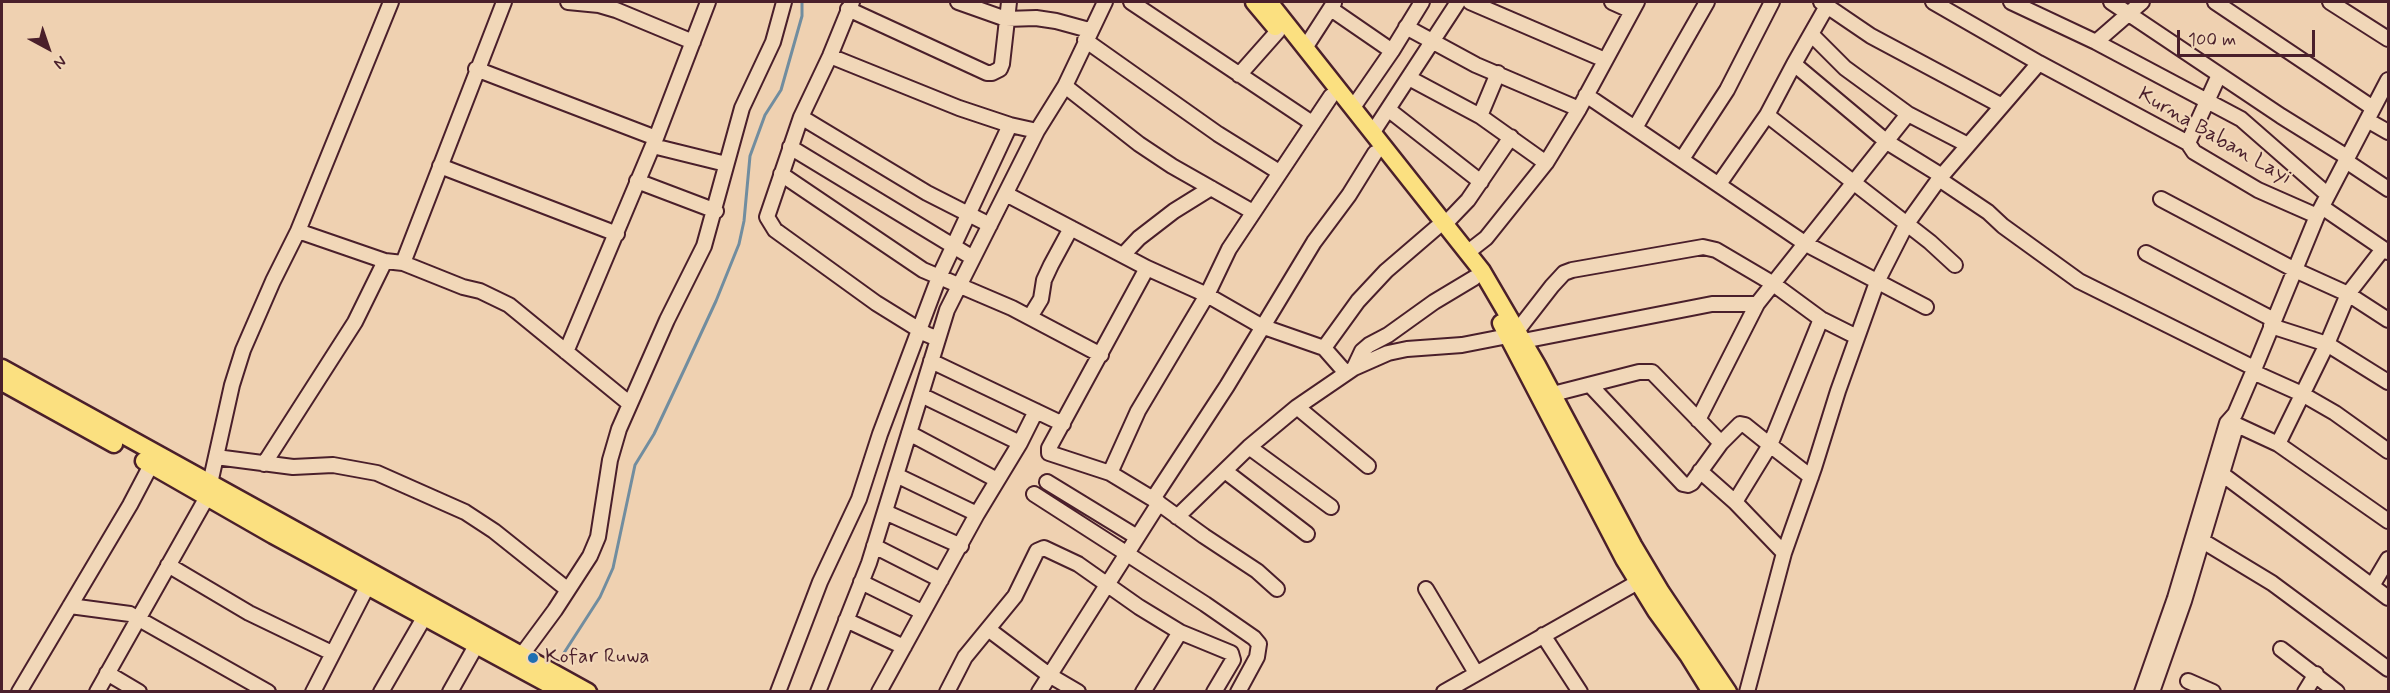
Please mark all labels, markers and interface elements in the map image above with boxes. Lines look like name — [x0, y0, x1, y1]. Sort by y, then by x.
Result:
north arrow — [18, 18, 78, 78]
scale bar — [2180, 18, 2318, 56]
text: 100 m — [2188, 28, 2236, 52]
text: N — [49, 51, 71, 74]
street label: Kurna Baban Layi — [2133, 83, 2295, 191]
place label: Kofar Ruwa — [545, 645, 649, 671]
marker: Kofar Ruwa — [526, 651, 540, 665]

